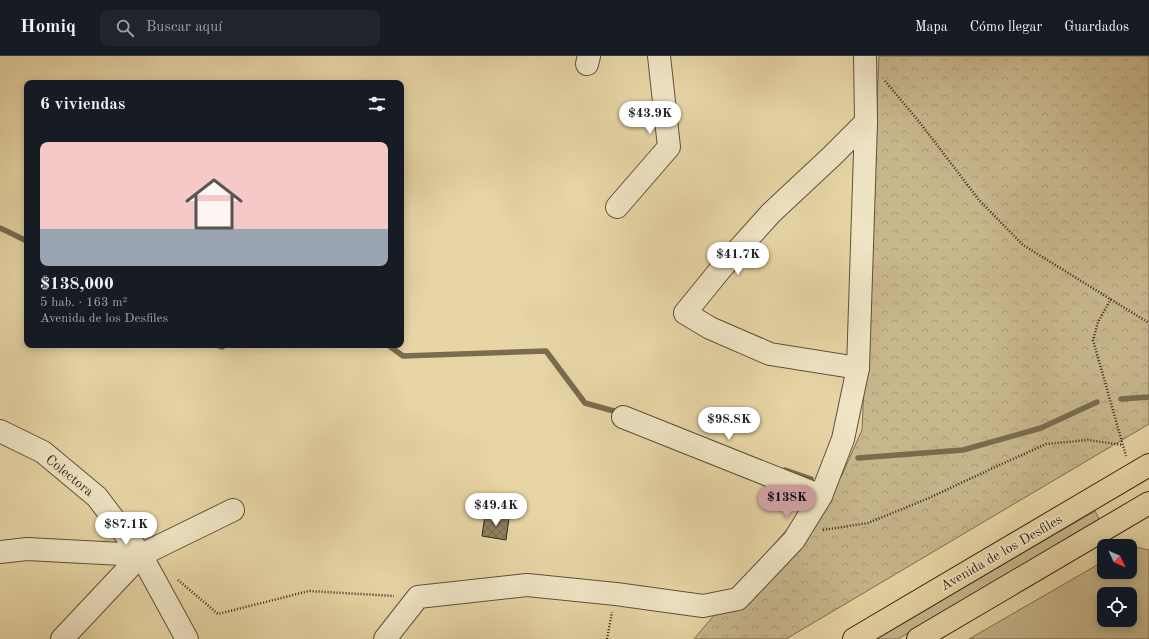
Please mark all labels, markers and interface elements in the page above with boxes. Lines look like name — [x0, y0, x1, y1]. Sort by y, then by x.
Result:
search box — [100, 10, 380, 46]
icon: search — [114, 17, 136, 39]
text: Homiq — [20, 18, 76, 37]
text: Buscar aquí — [146, 20, 222, 35]
text: Mapa — [915, 20, 948, 34]
text: Cómo llegar — [970, 20, 1042, 34]
text: Guardados — [1064, 20, 1129, 34]
icon: filters — [366, 93, 388, 115]
text: 6 viviendas — [40, 96, 125, 113]
pin: $43.9K — [617, 101, 683, 135]
text: $43.9K — [628, 107, 672, 120]
icon: home — [178, 168, 250, 240]
pin: $41.7K — [705, 242, 771, 276]
text: $41.7K — [716, 248, 760, 261]
text: $138,000 — [40, 276, 114, 293]
text: 5 hab. · 163 m² — [40, 296, 127, 309]
text: Avenida de los Desfiles — [40, 312, 168, 325]
pin: $98.8K — [696, 407, 762, 441]
text: $98.8K — [707, 413, 751, 426]
street label: Colectora — [43, 452, 96, 499]
pin: $138K — [759, 485, 815, 519]
text: $138K — [767, 491, 807, 504]
pin: $49.4K — [463, 493, 529, 527]
text: $49.4K — [474, 499, 518, 512]
pin: $87.1K — [93, 512, 159, 546]
street label: Avenida de los Desfiles — [938, 512, 1065, 593]
text: $87.1K — [104, 518, 148, 531]
north arrow — [1097, 539, 1137, 579]
map controls — [1097, 539, 1137, 627]
button: locate — [1097, 587, 1137, 627]

